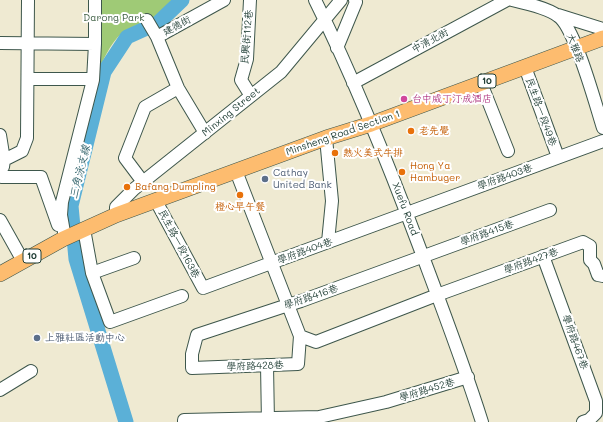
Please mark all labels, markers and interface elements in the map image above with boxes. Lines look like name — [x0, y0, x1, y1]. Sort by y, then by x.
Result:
street label: 民興街112巷 — [239, 9, 255, 65]
park label: Darong Park — [83, 12, 145, 24]
street label: 建德街 — [161, 13, 193, 39]
street label: 中清北街 — [410, 26, 450, 56]
street label: 大雅路 — [564, 32, 586, 64]
road number: 10 — [478, 74, 496, 88]
street label: 民生路一段49巷 — [523, 76, 559, 148]
street label: Minxing Street — [200, 85, 262, 139]
place label: 台中威丁汀成酒店 — [412, 93, 492, 105]
marker: 台中威丁汀成酒店 — [399, 94, 409, 104]
street label: Minsheng Road Section 1 — [284, 108, 402, 158]
place label: 老先覺 — [419, 125, 449, 137]
marker: 老先覺 — [406, 126, 416, 136]
water label: 三角泳支線 — [67, 144, 93, 200]
place label: 熱火美式牛排 — [343, 147, 403, 159]
marker: 熱火美式牛排 — [330, 148, 340, 158]
place label: Hong Ya Hambuger — [410, 160, 460, 184]
street label: 學府路403巷 — [476, 161, 534, 193]
place label: Cathay United Bank — [273, 167, 332, 190]
marker: Hong Ya Hambuger — [397, 167, 407, 177]
marker: Cathay United Bank — [260, 174, 270, 184]
place label: Bafang Dumpling — [135, 181, 215, 193]
street label: Xuefu Road — [389, 181, 421, 237]
marker: Bafang Dumpling — [122, 182, 132, 192]
marker: 橙心早午餐 — [235, 190, 245, 200]
place label: 橙心早午餐 — [215, 201, 265, 213]
street label: 民生路一段163巷 — [156, 207, 202, 281]
street label: 學府路415巷 — [459, 218, 515, 248]
street label: 學府路404巷 — [276, 235, 334, 267]
street label: 學府路427巷 — [502, 246, 560, 276]
road number: 10 — [23, 249, 41, 263]
street label: 學府路416巷 — [282, 282, 340, 312]
street label: 學府路467巷 — [560, 313, 590, 371]
place label: 上雅社區活動中心 — [45, 332, 125, 344]
marker: 上雅社區活動中心 — [32, 333, 42, 343]
street label: 學府路428巷 — [226, 359, 284, 373]
street label: 學府路452巷 — [398, 376, 456, 404]

